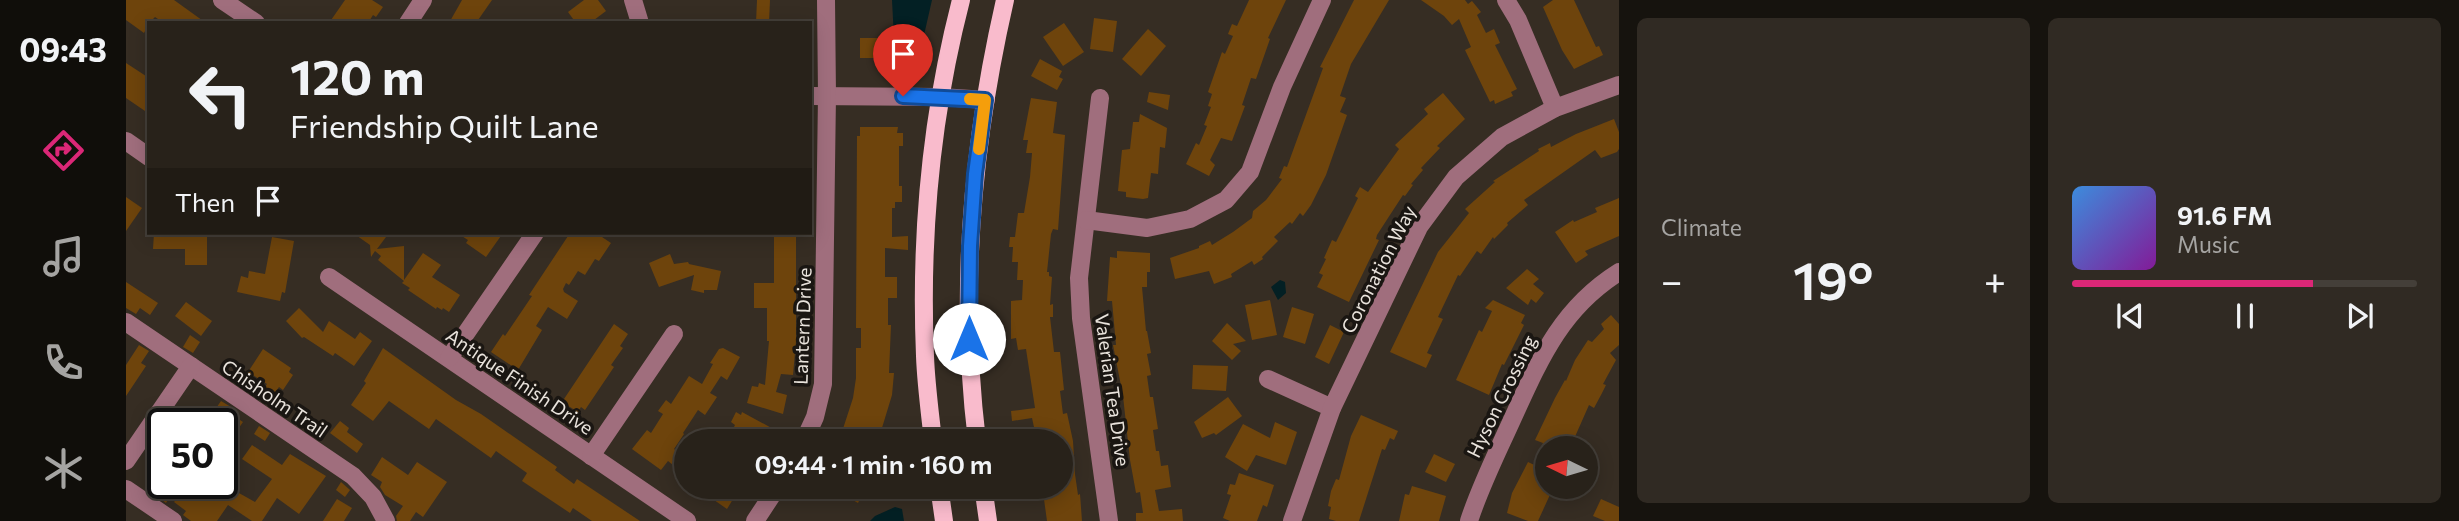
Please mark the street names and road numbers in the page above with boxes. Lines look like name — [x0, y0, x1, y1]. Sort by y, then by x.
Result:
street label: Coronation Way — [1336, 201, 1420, 337]
street label: Lantern Drive — [788, 267, 816, 385]
street label: Valerian Tea Drive — [1091, 312, 1135, 468]
street label: Antique Finish Drive — [442, 323, 598, 439]
street label: Hyson Crossing — [1461, 331, 1541, 461]
street label: Chisholm Trail — [218, 354, 332, 442]

